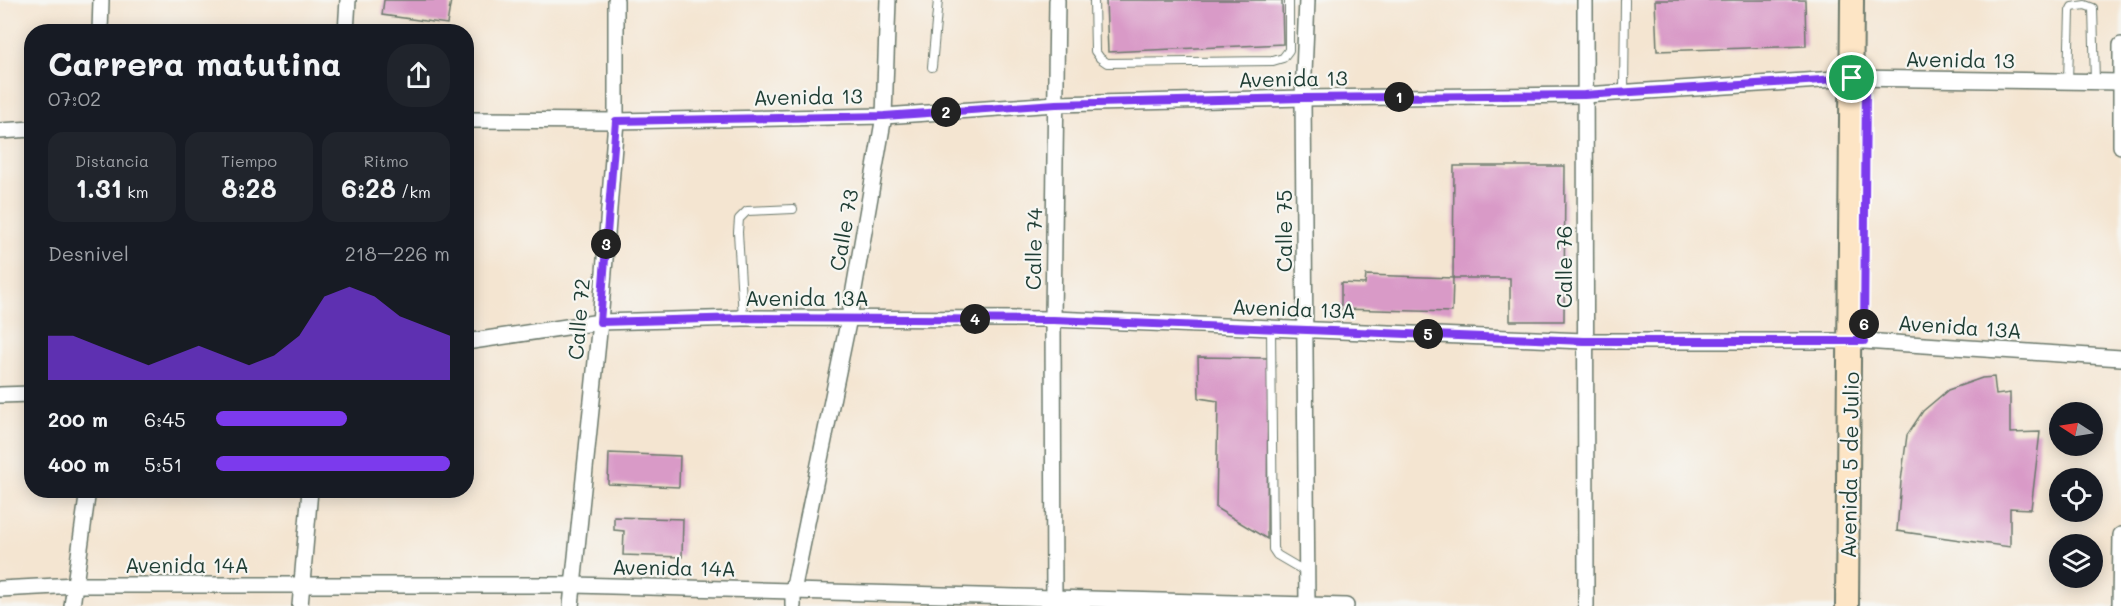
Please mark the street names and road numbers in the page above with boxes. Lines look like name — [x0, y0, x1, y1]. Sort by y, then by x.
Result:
street label: Avenida 13 — [1905, 45, 2015, 73]
street label: Avenida 13 — [1238, 64, 1348, 92]
street label: Avenida 13 — [753, 82, 863, 110]
street label: Calle 73 — [823, 187, 863, 273]
street label: Calle 75 — [1270, 190, 1297, 272]
street label: Calle 74 — [1019, 207, 1047, 290]
street label: Calle 76 — [1550, 226, 1577, 308]
street label: Calle 72 — [561, 277, 595, 361]
street label: Avenida 13A — [745, 284, 869, 311]
street label: Avenida 13A — [1232, 292, 1356, 324]
street label: Avenida 13A — [1897, 308, 2023, 344]
street label: Avenida 5 de Julio — [1834, 371, 1864, 559]
street label: Avenida 14A — [125, 551, 249, 578]
street label: Avenida 14A — [612, 552, 736, 582]

